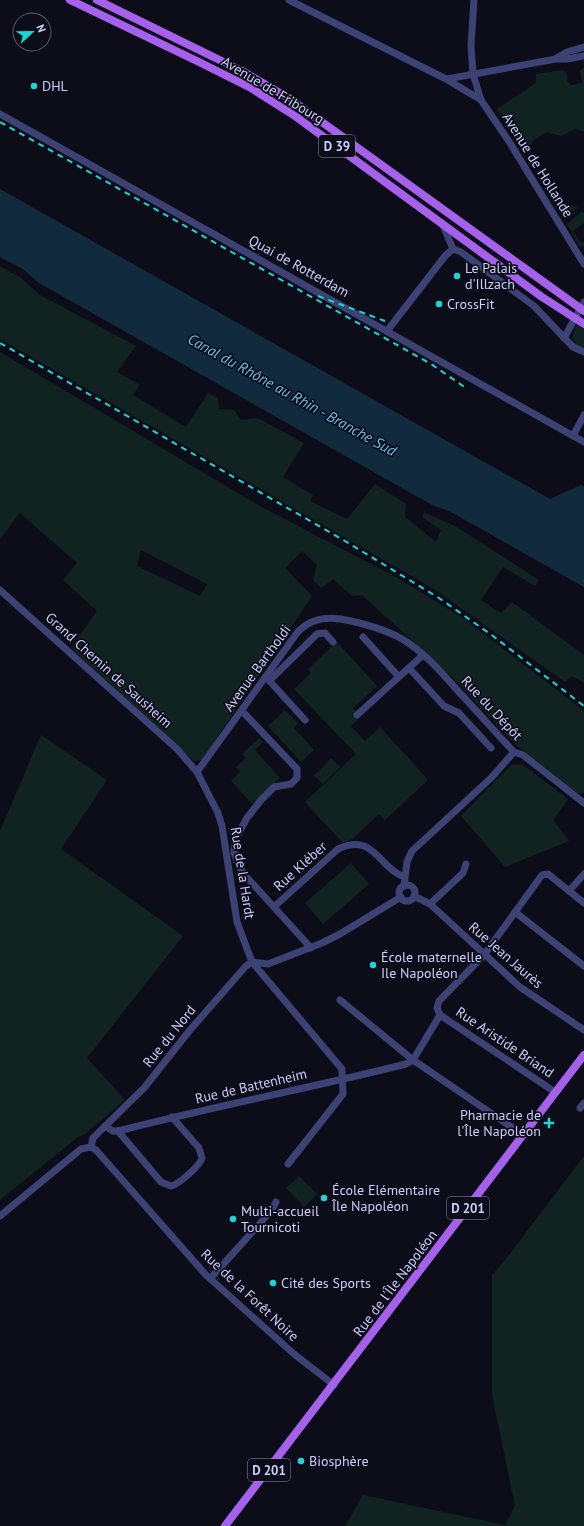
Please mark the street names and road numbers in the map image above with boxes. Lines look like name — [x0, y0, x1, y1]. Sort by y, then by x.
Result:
street label: Avenue de Fribourg — [218, 52, 328, 128]
street label: Avenue de Hollande — [499, 109, 577, 221]
road number: D 39 — [319, 135, 355, 157]
street label: Quai de Rotterdam — [246, 231, 352, 301]
street label: Grand Chemin de Sausheim — [42, 608, 176, 732]
street label: Avenue Bartholdi — [219, 621, 295, 715]
street label: Rue du Dépôt — [458, 672, 527, 744]
street label: Rue de la Hardt — [227, 826, 259, 921]
street label: Rue Kléber — [270, 837, 331, 895]
street label: Rue Jean Jaurès — [465, 918, 547, 992]
street label: Rue du Nord — [139, 1001, 199, 1071]
street label: Rue Aristide Briand — [453, 1003, 557, 1081]
street label: Rue de Battenheim — [193, 1064, 309, 1108]
road number: D 201 — [447, 1197, 489, 1219]
street label: Rue de l'Île Napoléon — [349, 1226, 441, 1340]
street label: Rue de la Forêt Noire — [197, 1245, 303, 1345]
road number: D 201 — [248, 1459, 290, 1481]

